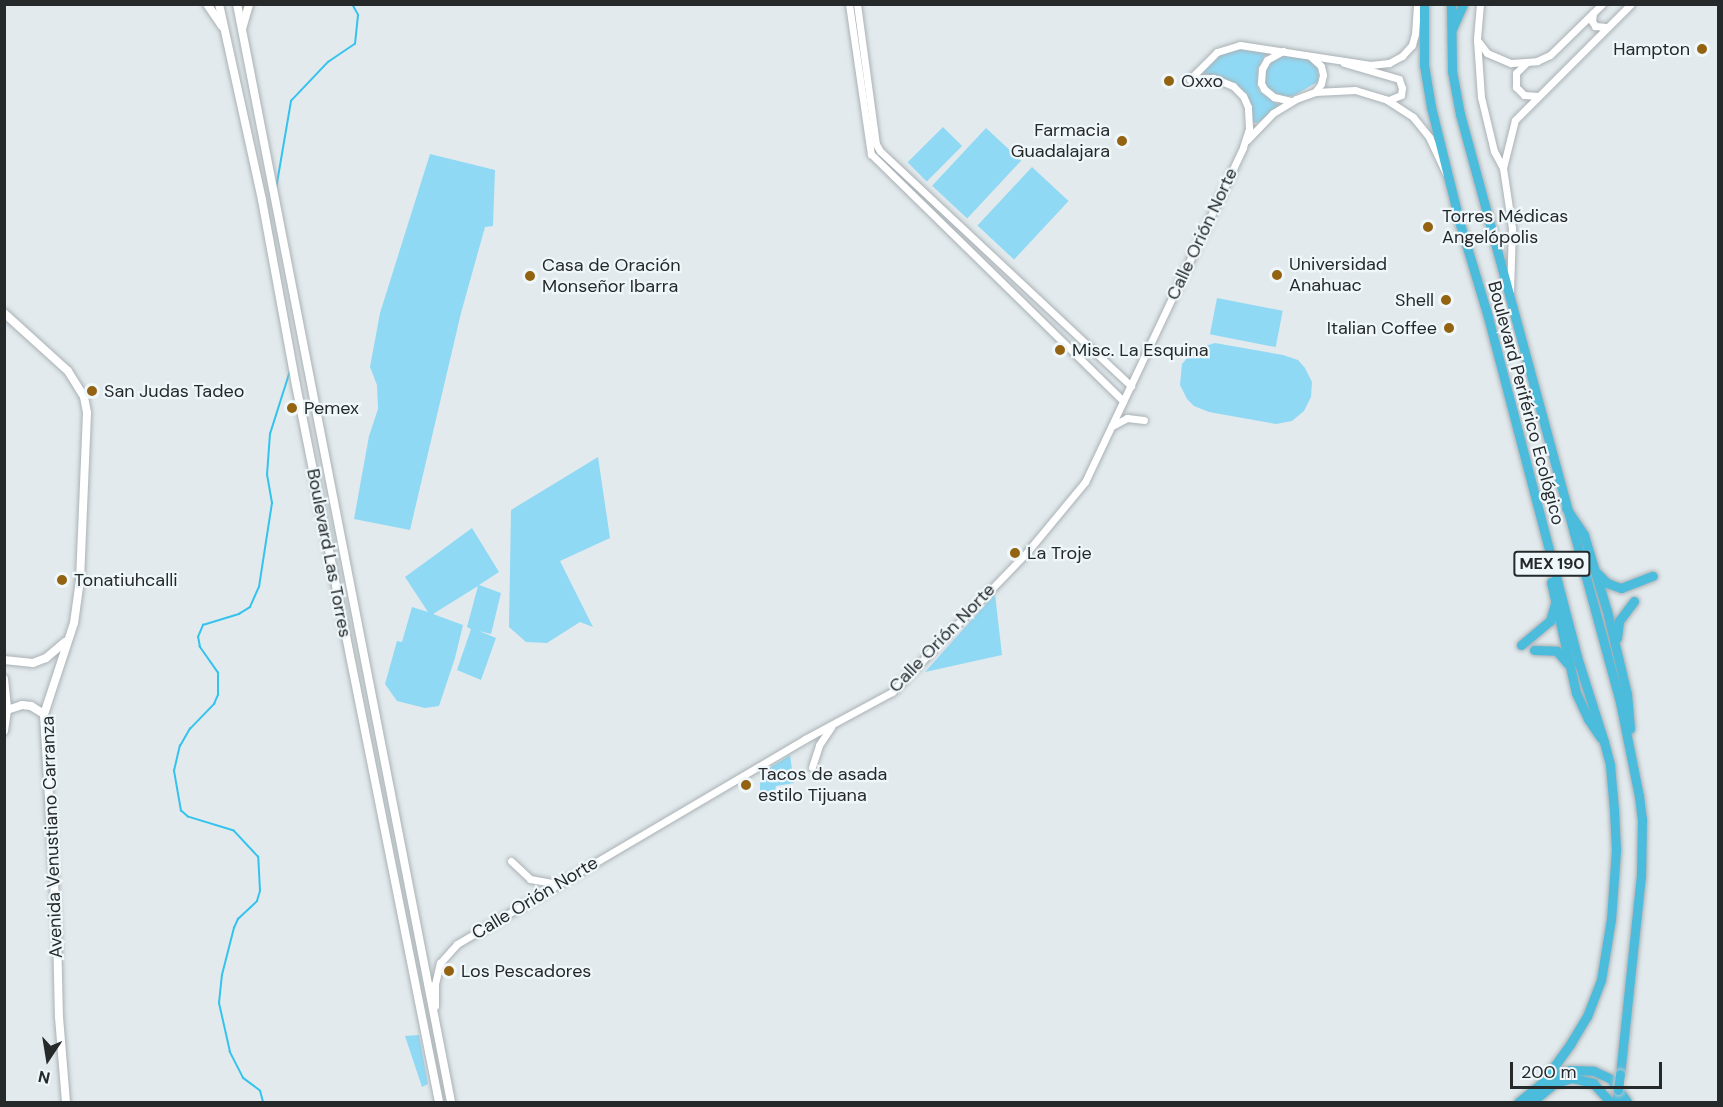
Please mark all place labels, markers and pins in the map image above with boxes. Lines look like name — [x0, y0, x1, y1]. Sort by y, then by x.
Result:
place label: Hampton — [1613, 38, 1690, 60]
marker: Hampton — [1695, 42, 1709, 56]
place label: Oxxo — [1181, 70, 1223, 92]
marker: Oxxo — [1162, 74, 1176, 88]
place label: Farmacia Guadalajara — [1011, 120, 1110, 162]
marker: Farmacia Guadalajara — [1115, 134, 1129, 148]
place label: Torres Médicas Angelópolis — [1442, 206, 1568, 248]
marker: Torres Médicas Angelópolis — [1419, 218, 1437, 236]
place label: Universidad Anahuac — [1289, 254, 1387, 296]
place label: Casa de Oración Monseñor Ibarra — [542, 255, 681, 298]
marker: Universidad Anahuac — [1270, 268, 1284, 282]
marker: Casa de Oración Monseñor Ibarra — [523, 269, 537, 283]
place label: Shell — [1395, 289, 1434, 311]
marker: Shell — [1439, 293, 1453, 307]
place label: Italian Coffee — [1327, 317, 1437, 339]
marker: Italian Coffee — [1442, 321, 1456, 335]
place label: Misc. La Esquina — [1072, 339, 1208, 361]
marker: Misc. La Esquina — [1053, 343, 1067, 357]
place label: San Judas Tadeo — [104, 380, 244, 402]
marker: San Judas Tadeo — [85, 384, 99, 398]
place label: Pemex — [304, 397, 359, 419]
marker: Pemex — [285, 401, 299, 415]
place label: La Troje — [1027, 542, 1092, 564]
marker: La Troje — [1008, 546, 1022, 560]
place label: Tonatiuhcalli — [74, 569, 177, 591]
marker: Tonatiuhcalli — [55, 573, 69, 587]
place label: Tacos de asada estilo Tijuana — [758, 764, 887, 806]
marker: Tacos de asada estilo Tijuana — [739, 778, 753, 792]
place label: Los Pescadores — [461, 960, 591, 982]
marker: Los Pescadores — [442, 964, 456, 978]

